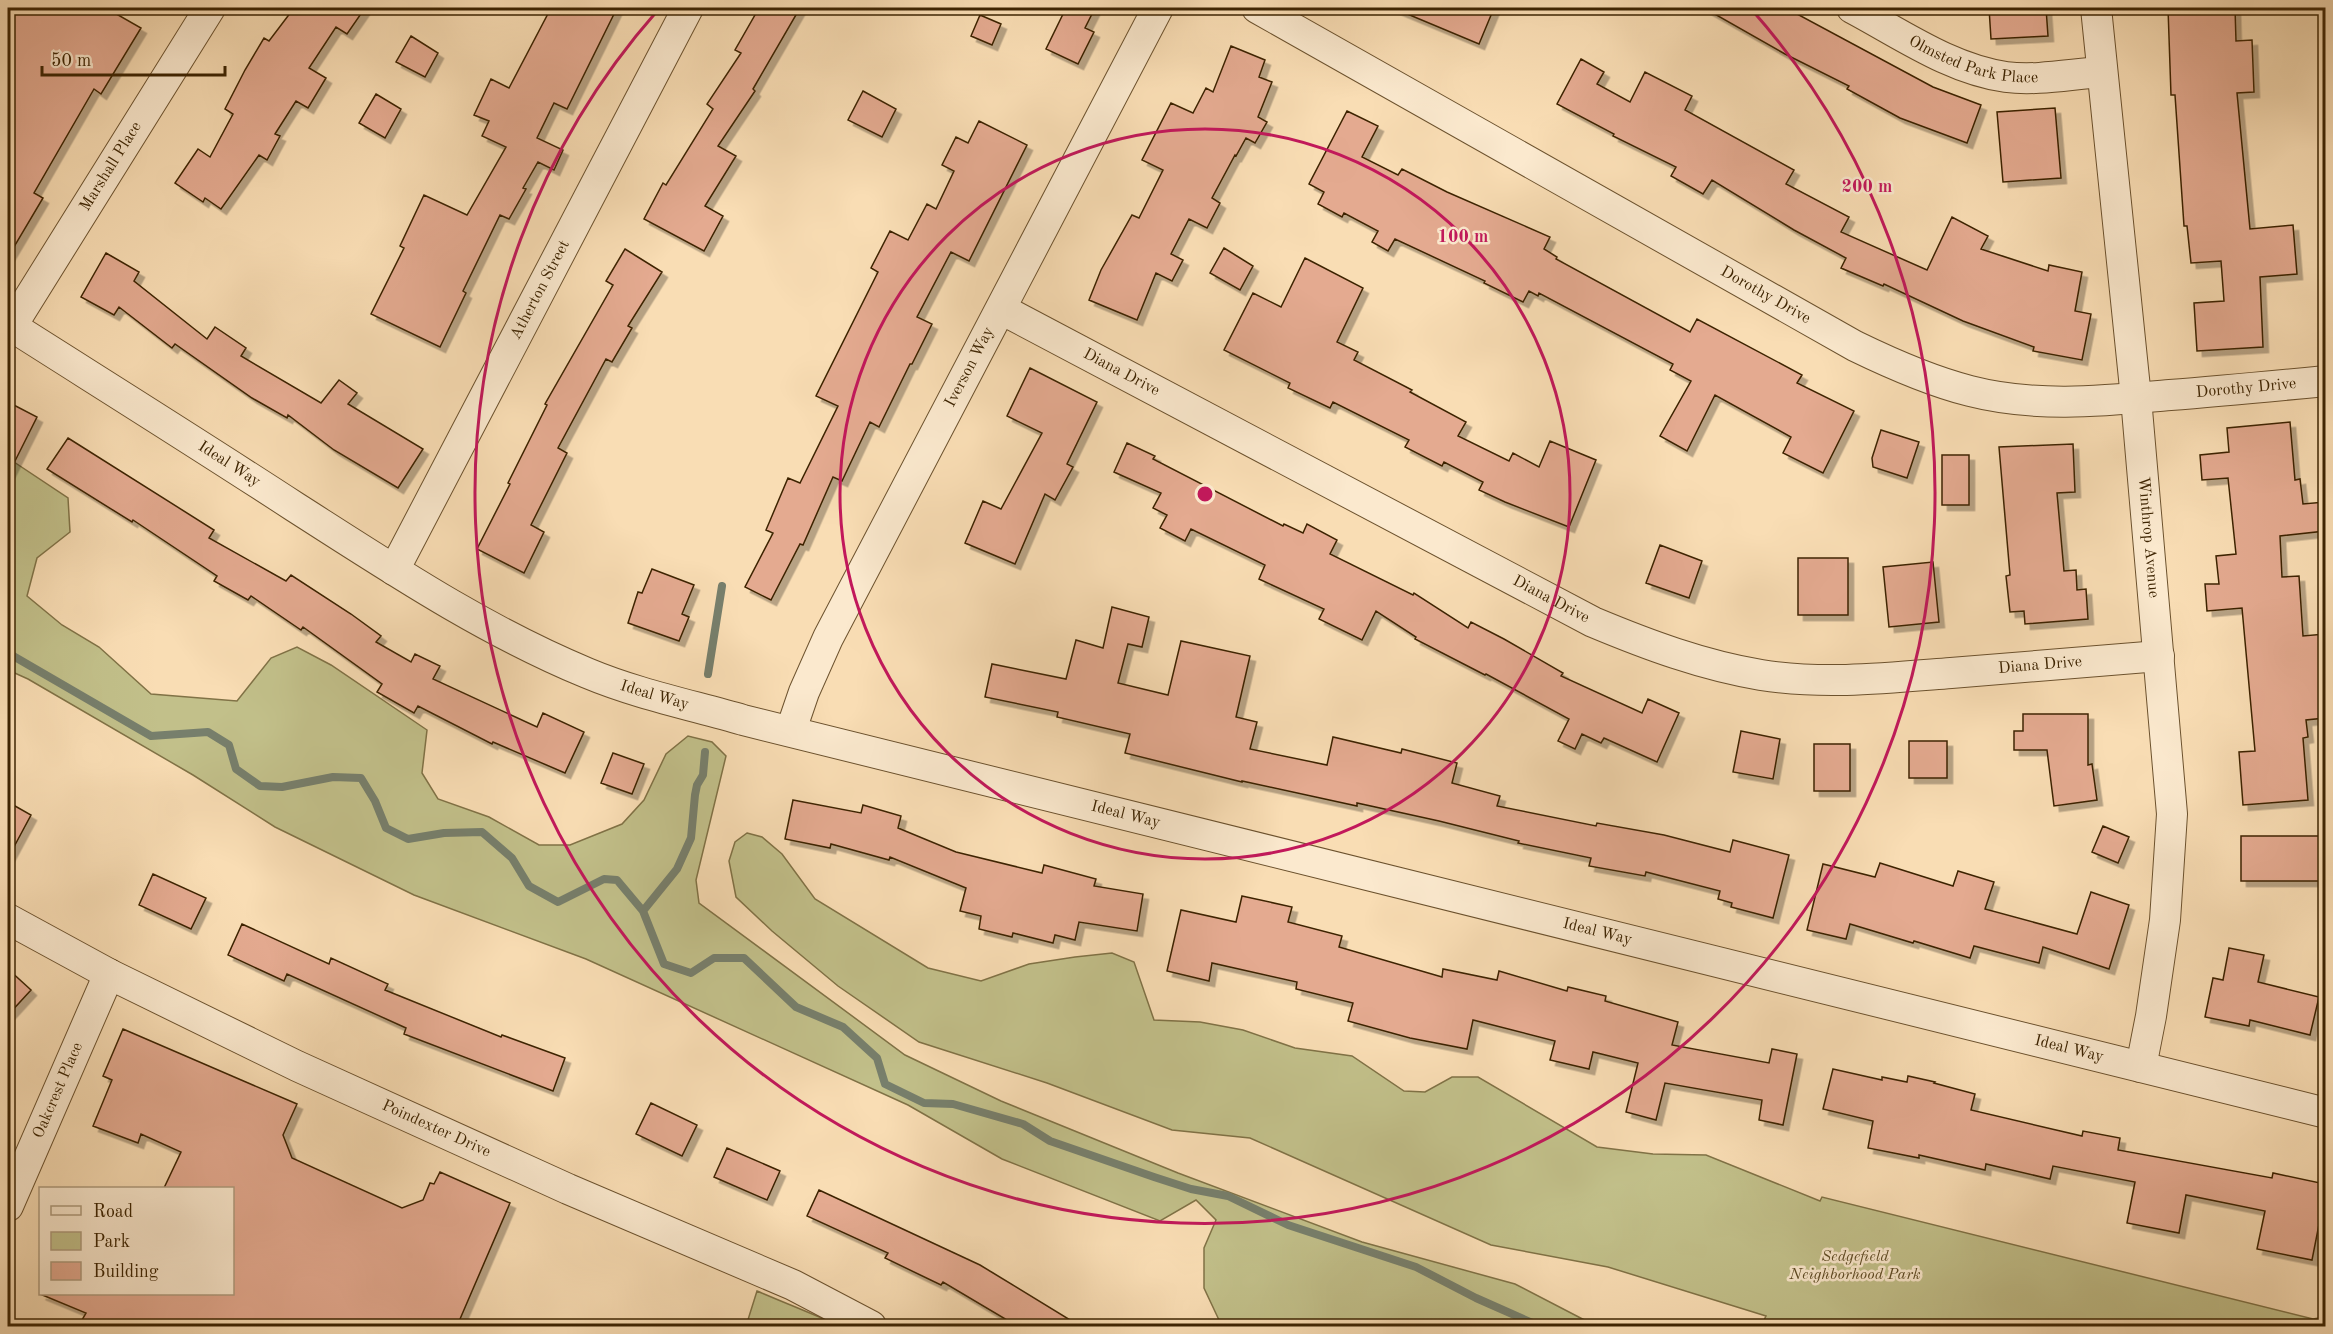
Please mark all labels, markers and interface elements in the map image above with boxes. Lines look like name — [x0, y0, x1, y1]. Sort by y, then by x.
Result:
street label: Olmsted Park Place — [1906, 33, 2038, 86]
scale bar — [42, 39, 225, 77]
text: 50 m — [51, 52, 91, 70]
street label: Marshall Place — [77, 119, 145, 214]
text: 200 m — [1842, 178, 1892, 196]
text: 100 m — [1438, 228, 1488, 246]
street label: Atherton Street — [508, 237, 573, 342]
street label: Dorothy Drive — [1718, 264, 1813, 327]
street label: Iverson Way — [942, 324, 998, 410]
street label: Diana Drive — [1080, 346, 1162, 399]
street label: Dorothy Drive — [2195, 376, 2297, 401]
street label: Ideal Way — [195, 439, 264, 491]
street label: Winthrop Avenue — [2135, 476, 2161, 599]
centre of rings — [1195, 484, 1215, 504]
street label: Diana Drive — [1510, 573, 1592, 626]
street label: Diana Drive — [1997, 654, 2083, 677]
street label: Ideal Way — [618, 678, 691, 713]
street label: Ideal Way — [1089, 799, 1162, 831]
street label: Ideal Way — [1561, 916, 1634, 948]
street label: Ideal Way — [2033, 1033, 2106, 1066]
street label: Oakcrest Place — [30, 1040, 86, 1141]
street label: Poindexter Drive — [379, 1098, 493, 1161]
legend — [39, 1187, 234, 1295]
text: Road — [93, 1203, 133, 1221]
text: Park — [93, 1233, 130, 1251]
park label: Sedgefield Neighborhood Park — [1788, 1249, 1921, 1283]
text: Building — [93, 1263, 159, 1281]

